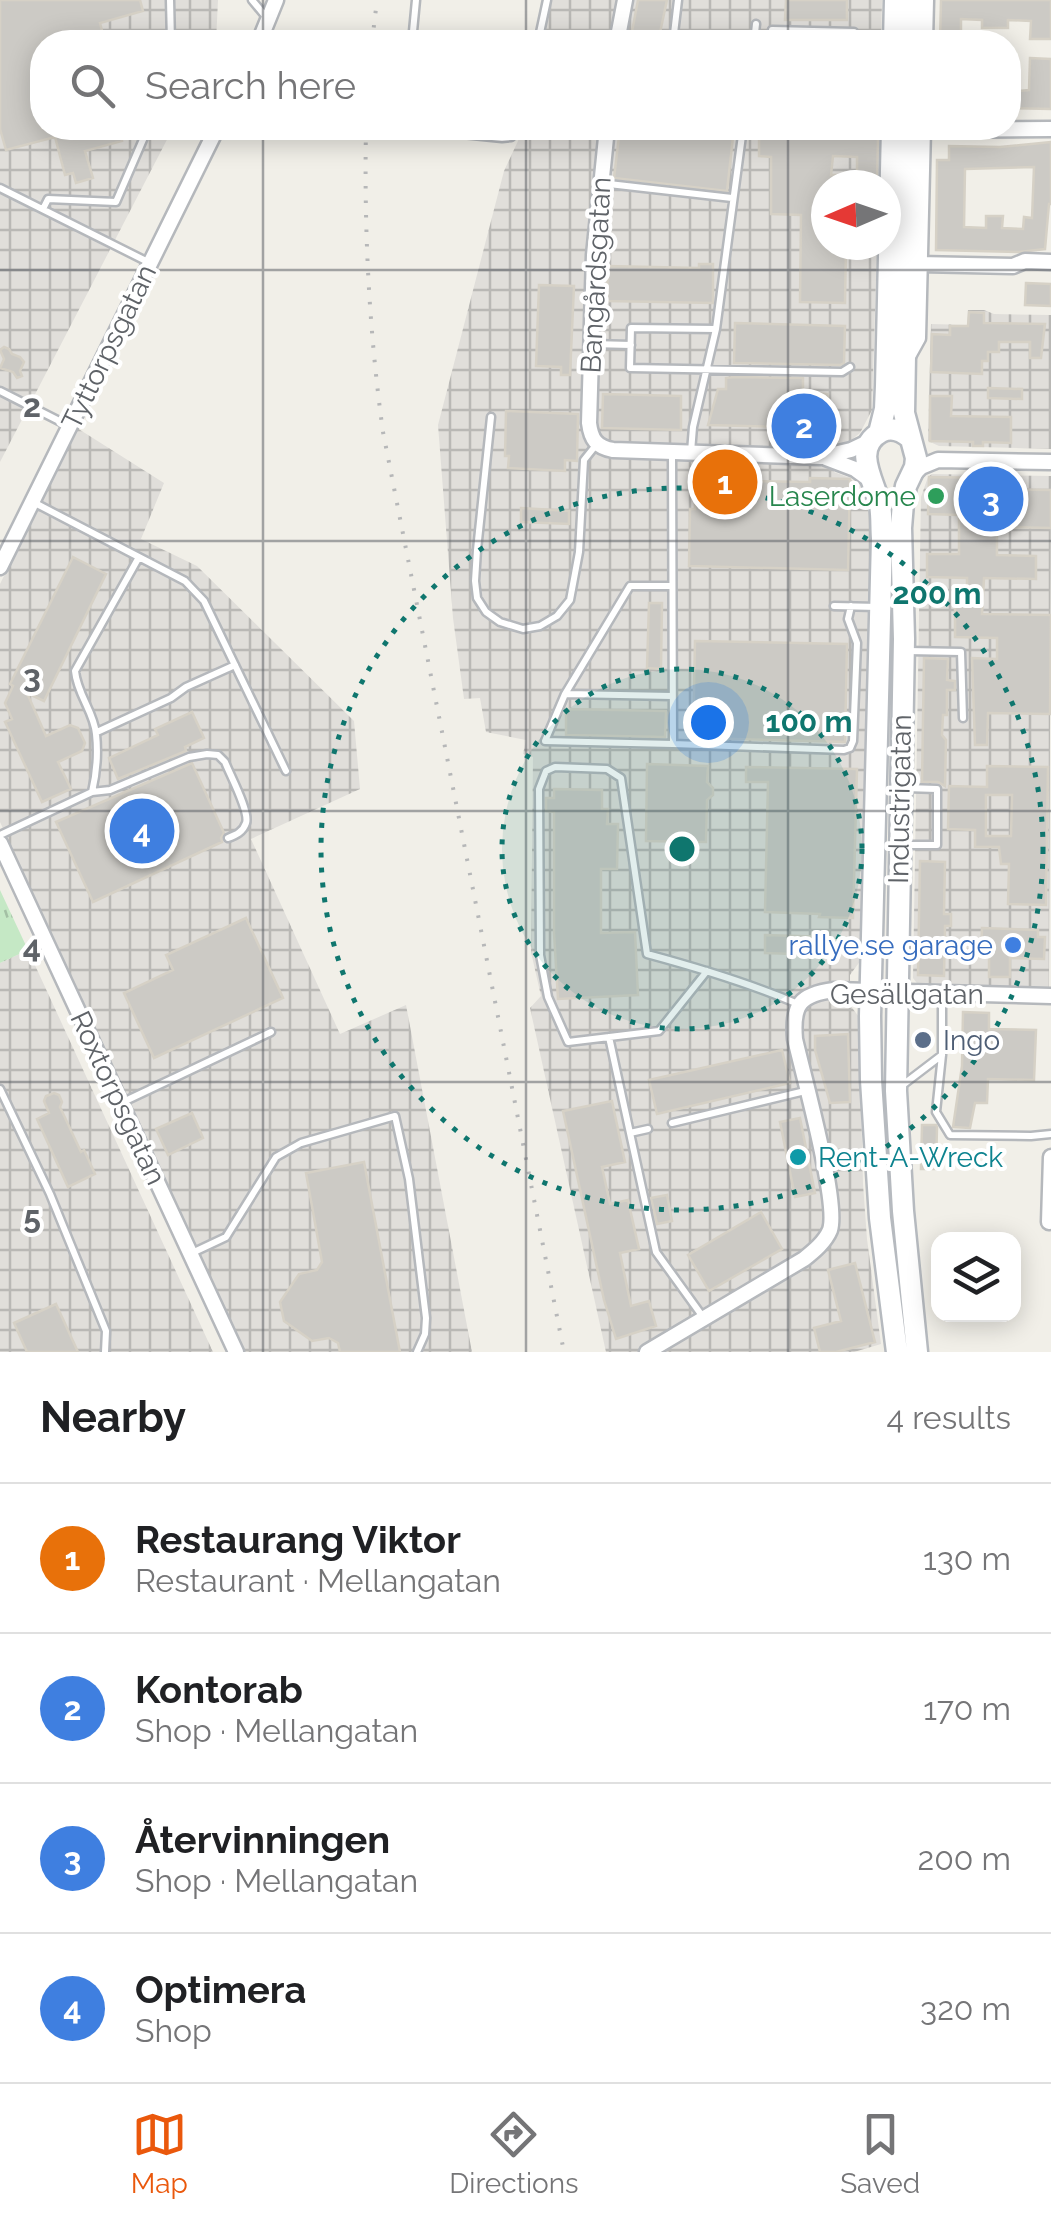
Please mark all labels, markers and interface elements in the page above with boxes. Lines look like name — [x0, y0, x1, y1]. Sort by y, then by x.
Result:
search box — [30, 30, 1021, 140]
icon: search — [65, 58, 120, 113]
text: Search here — [145, 63, 356, 108]
north arrow — [811, 170, 901, 260]
street label: Bangårdsgatan — [574, 176, 618, 374]
street label: Tyttorpsgatan — [55, 259, 163, 435]
text: 2 — [23, 387, 41, 424]
pin: 2 — [772, 388, 836, 464]
pin: 1 — [692, 444, 758, 520]
pin: 3 — [958, 462, 1024, 536]
place label: Laserdome — [769, 480, 916, 513]
marker: Laserdome — [925, 485, 947, 507]
text: 200 m — [893, 576, 981, 611]
text: 3 — [23, 657, 41, 694]
your location — [683, 697, 734, 748]
text: 100 m — [766, 704, 852, 739]
street label: Industrigatan — [882, 714, 918, 884]
pin: 4 — [110, 794, 174, 868]
centre of rings — [664, 831, 700, 867]
text: 4 — [23, 928, 41, 965]
place label: rallye.se garage — [788, 929, 993, 962]
marker: rallye.se garage — [1002, 934, 1024, 956]
street label: Gesällgatan — [830, 978, 984, 1011]
street label: Roxtorpsgatan — [63, 1006, 173, 1190]
place label: Ingo — [943, 1024, 1000, 1057]
marker: Ingo — [912, 1029, 934, 1051]
place label: Rent-A-Wreck — [818, 1141, 1003, 1174]
marker: Rent-A-Wreck — [787, 1146, 809, 1168]
text: 5 — [23, 1198, 41, 1235]
map controls — [931, 1232, 1021, 1322]
button: layers — [931, 1232, 1021, 1322]
text: Nearby — [40, 1393, 186, 1442]
text: 4 results — [887, 1399, 1011, 1436]
text: Restaurang Viktor — [135, 1517, 461, 1562]
text: 1 — [65, 1540, 80, 1577]
text: 130 m — [923, 1540, 1011, 1577]
text: Restaurant · Mellangatan — [135, 1562, 501, 1599]
text: Kontorab — [135, 1667, 303, 1712]
text: 2 — [63, 1690, 82, 1727]
text: 170 m — [923, 1690, 1011, 1727]
text: Shop · Mellangatan — [135, 1712, 418, 1749]
text: Återvinningen — [135, 1817, 390, 1862]
text: 3 — [64, 1840, 81, 1877]
text: 200 m — [918, 1840, 1011, 1877]
text: Shop · Mellangatan — [135, 1862, 418, 1899]
text: Optimera — [135, 1967, 306, 2012]
text: 4 — [63, 1990, 82, 2027]
text: 320 m — [920, 1990, 1011, 2027]
text: Shop — [135, 2012, 212, 2049]
tab: Map — [131, 2107, 188, 2200]
tab: Directions — [449, 2107, 579, 2200]
tab: Saved — [840, 2107, 920, 2200]

